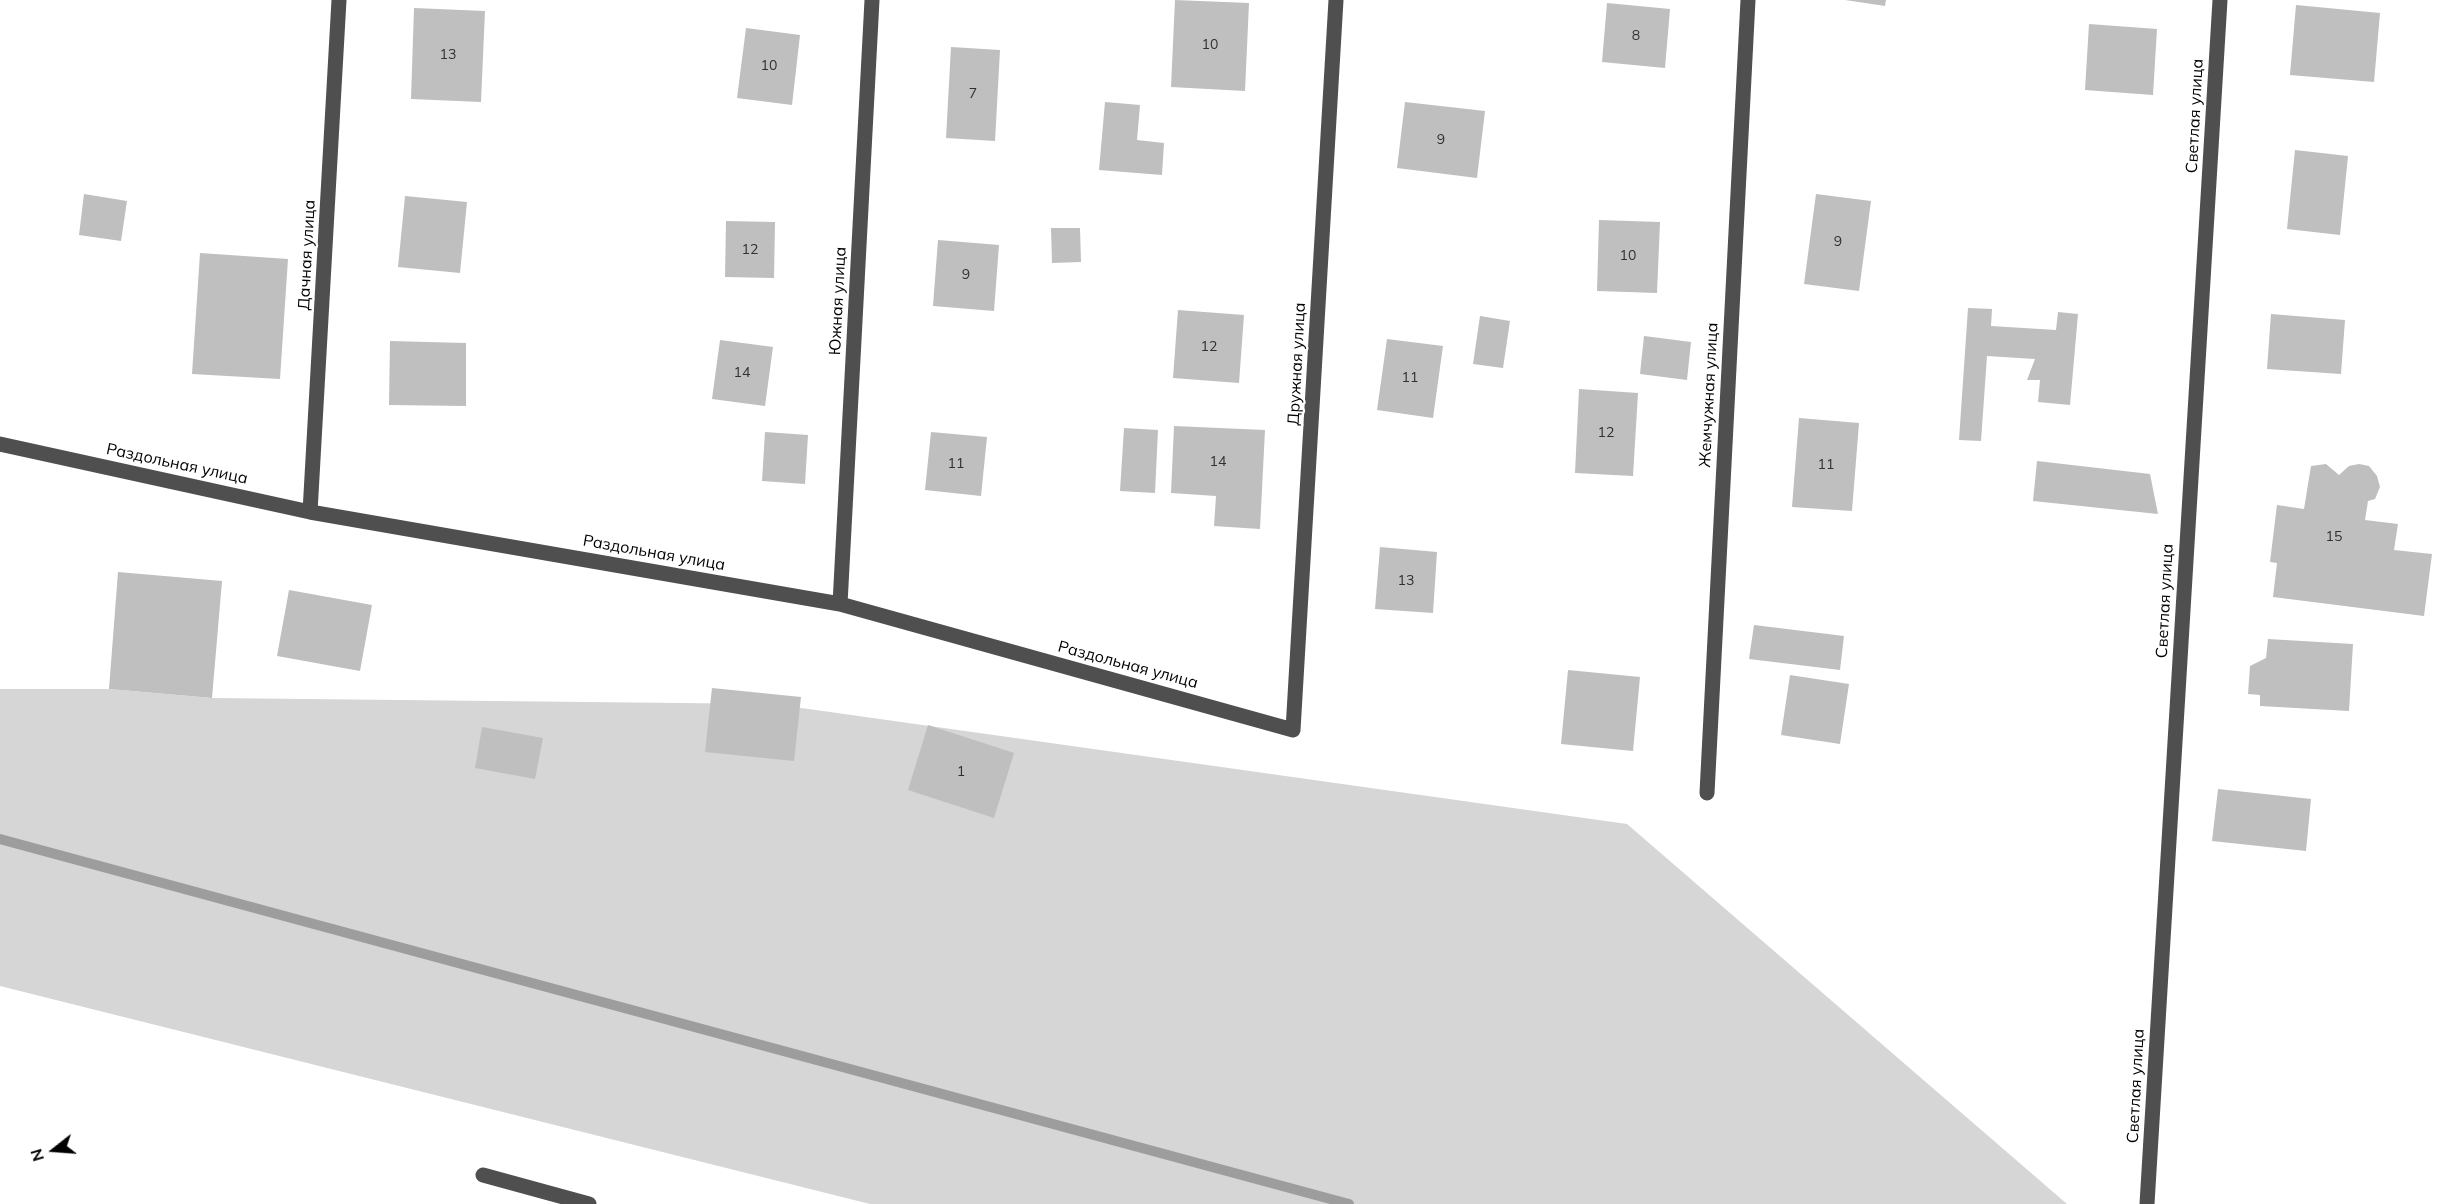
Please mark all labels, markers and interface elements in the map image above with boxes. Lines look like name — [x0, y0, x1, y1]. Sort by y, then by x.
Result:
house number: 8 — [1632, 28, 1640, 44]
house number: 10 — [1202, 37, 1218, 53]
house number: 13 — [440, 47, 456, 63]
house number: 10 — [761, 58, 777, 74]
street label: Светлая улица — [2182, 58, 2208, 174]
house number: 7 — [969, 86, 977, 102]
house number: 9 — [1437, 132, 1445, 148]
street label: Дачная улица — [295, 199, 319, 311]
house number: 9 — [1834, 234, 1842, 250]
house number: 12 — [742, 242, 758, 258]
street label: Южная улица — [826, 246, 850, 356]
house number: 10 — [1620, 248, 1636, 264]
house number: 9 — [962, 267, 970, 283]
street label: Дружная улица — [1284, 302, 1310, 426]
street label: Жемчужная улица — [1696, 322, 1722, 468]
house number: 12 — [1201, 339, 1217, 355]
house number: 14 — [734, 365, 750, 381]
house number: 11 — [1402, 370, 1418, 386]
house number: 12 — [1598, 425, 1614, 441]
street label: Раздольная улица — [104, 440, 250, 488]
house number: 14 — [1210, 454, 1226, 470]
house number: 11 — [948, 456, 964, 472]
house number: 11 — [1818, 457, 1834, 473]
house number: 15 — [2326, 529, 2342, 545]
street label: Раздольная улица — [581, 531, 727, 575]
street label: Светлая улица — [2152, 543, 2178, 659]
house number: 13 — [1398, 573, 1414, 589]
street label: Раздольная улица — [1056, 637, 1200, 693]
house number: 1 — [957, 764, 965, 780]
street label: Светлая улица — [2123, 1028, 2149, 1144]
north arrow — [24, 1120, 84, 1180]
text: N — [25, 1147, 48, 1164]

